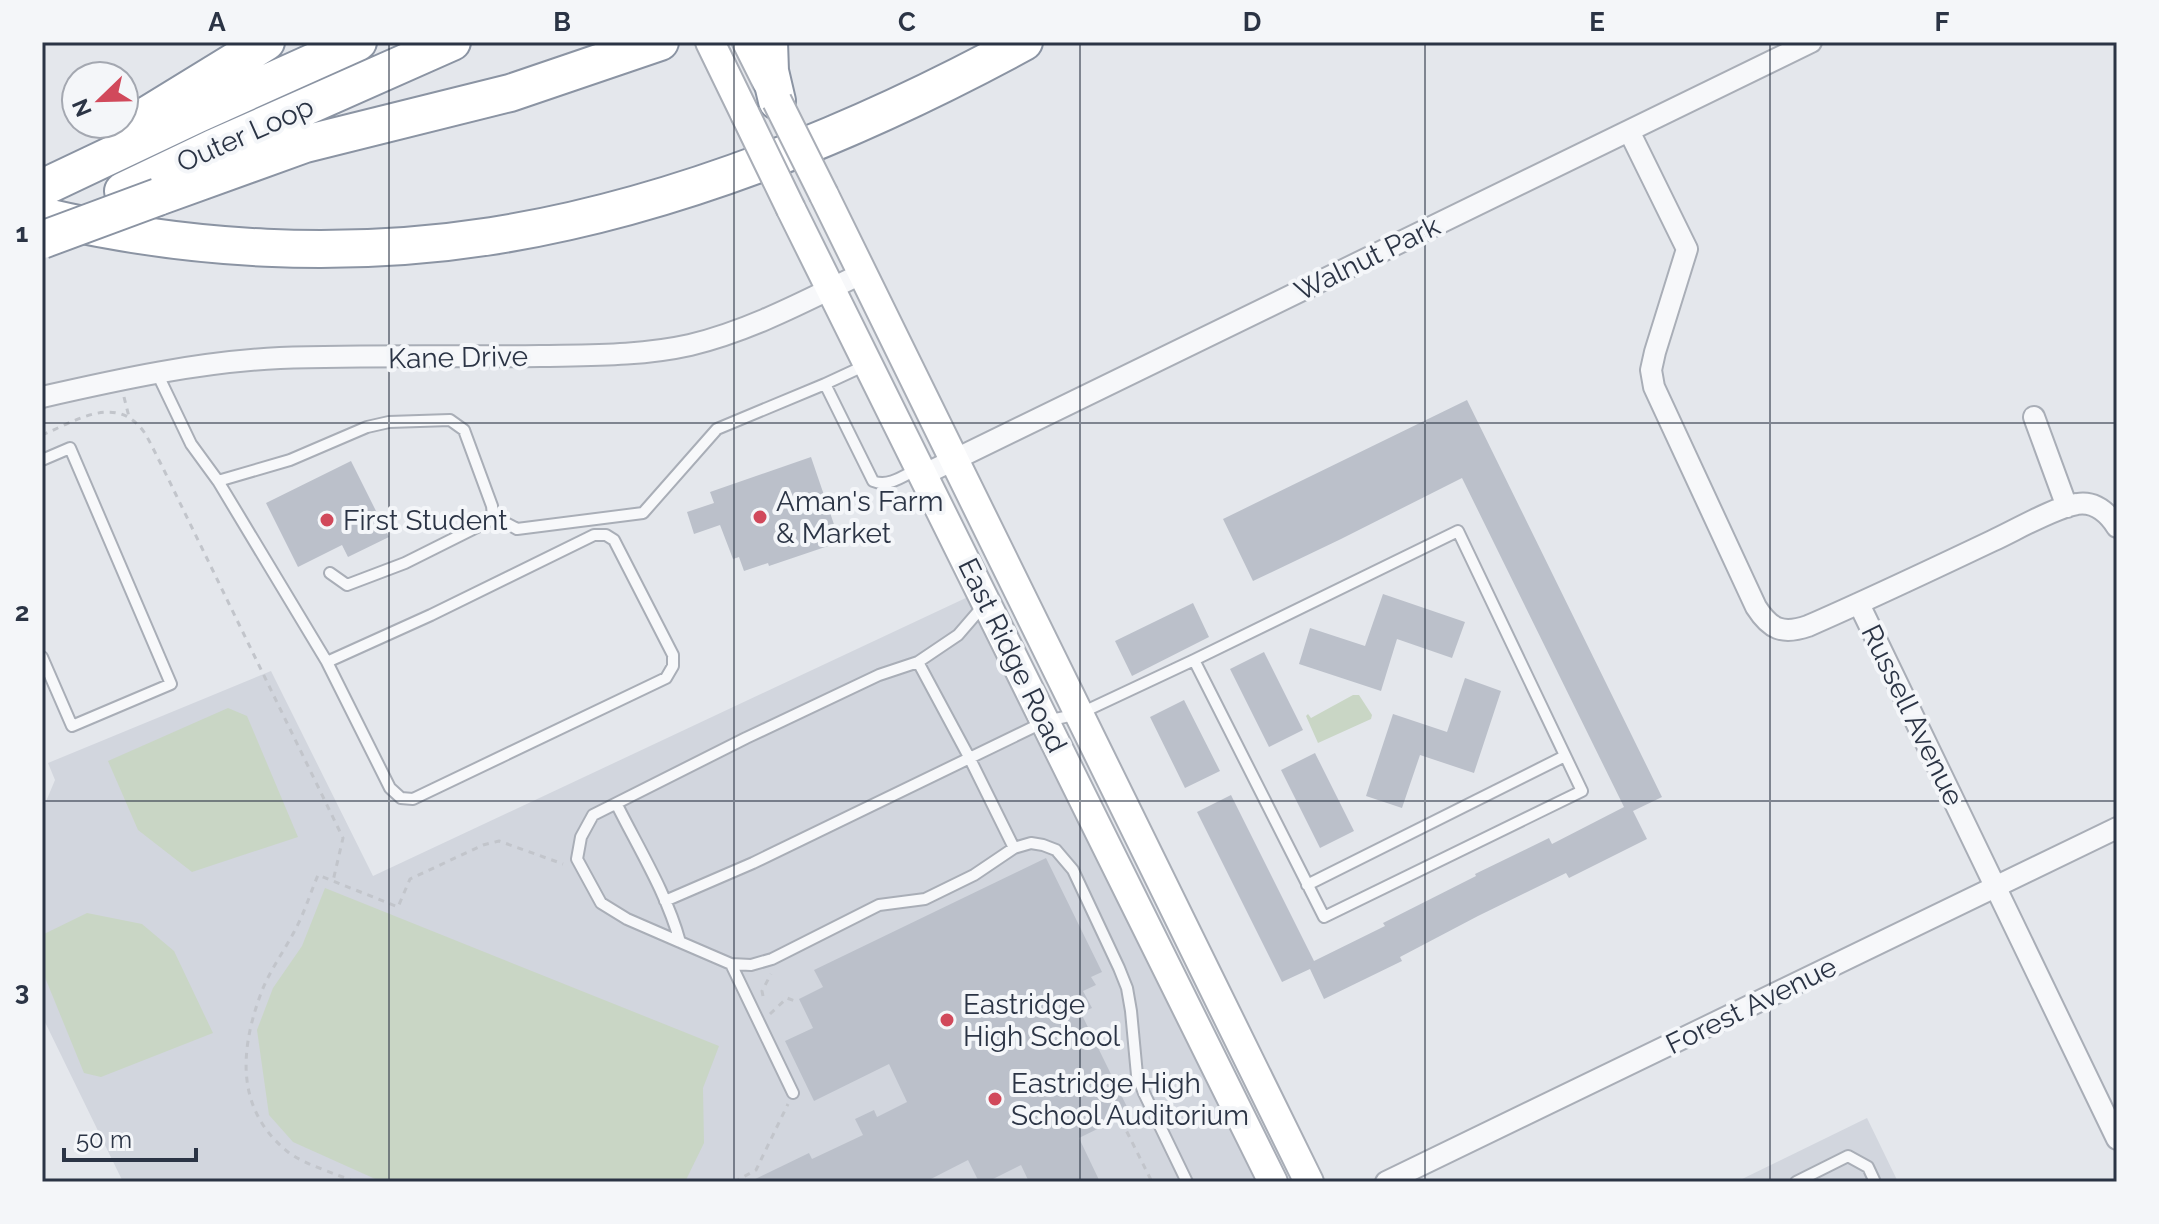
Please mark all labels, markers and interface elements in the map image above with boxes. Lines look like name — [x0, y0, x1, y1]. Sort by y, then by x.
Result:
text: A — [208, 7, 226, 37]
text: B — [553, 7, 571, 37]
text: C — [898, 7, 916, 37]
text: D — [1243, 7, 1261, 37]
text: E — [1589, 7, 1605, 37]
text: F — [1935, 7, 1950, 37]
north arrow — [60, 60, 140, 140]
street label: Outer Loop — [172, 90, 319, 179]
text: N — [66, 95, 97, 121]
street label: Walnut Park — [1289, 209, 1445, 308]
text: 1 — [16, 218, 29, 248]
street label: Kane Drive — [388, 340, 528, 375]
place label: Aman's Farm & Market — [776, 485, 943, 550]
place label: First Student — [343, 504, 508, 537]
marker: Aman's Farm & Market — [751, 508, 769, 526]
marker: First Student — [318, 511, 336, 529]
street label: East Ridge Road — [951, 553, 1074, 758]
text: 2 — [15, 597, 29, 627]
street label: Russell Avenue — [1855, 619, 1971, 811]
street label: Forest Avenue — [1661, 950, 1842, 1061]
text: 3 — [15, 976, 29, 1006]
place label: Eastridge High School — [963, 988, 1121, 1053]
marker: Eastridge High School — [938, 1011, 956, 1029]
place label: Eastridge High School Auditorium — [1011, 1067, 1249, 1132]
marker: Eastridge High School Auditorium — [986, 1090, 1004, 1108]
scale bar — [64, 1112, 196, 1162]
text: 50 m — [76, 1125, 132, 1154]

